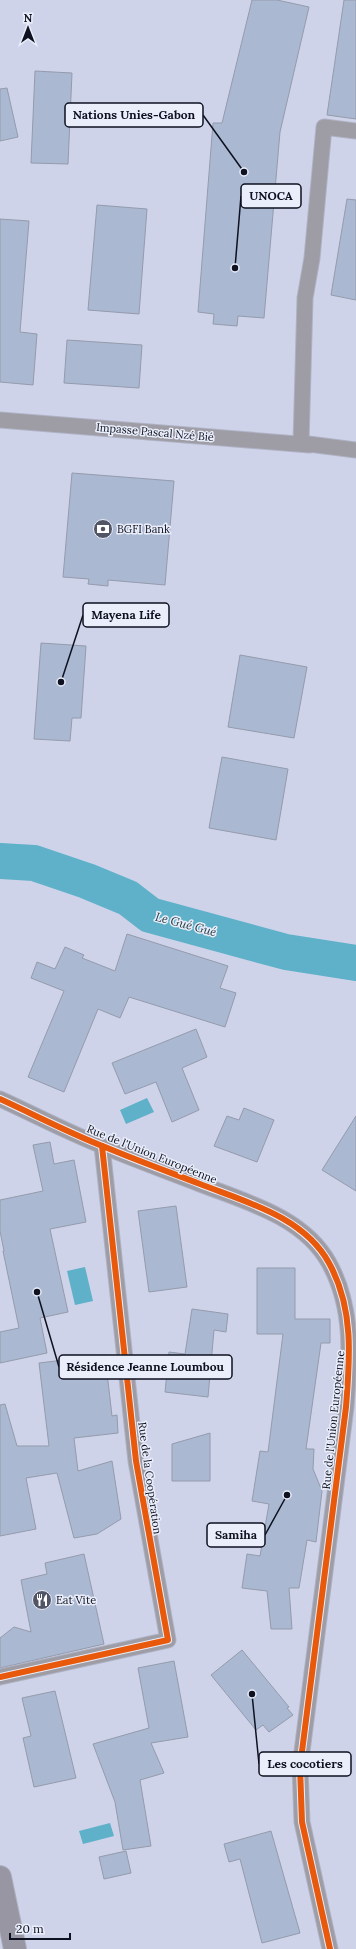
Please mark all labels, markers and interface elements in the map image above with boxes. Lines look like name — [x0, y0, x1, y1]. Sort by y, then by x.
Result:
north arrow — [8, 8, 48, 48]
text: N — [24, 11, 33, 25]
callout: Nations Unies-Gabon — [65, 103, 203, 127]
text: Nations Unies-Gabon — [73, 107, 196, 122]
callout: UNOCA — [241, 184, 301, 208]
text: UNOCA — [249, 188, 293, 203]
street label: Impasse Pascal Nzé Bié — [96, 420, 214, 444]
bank icon: BGFI Bank — [92, 518, 114, 540]
place label: BGFI Bank — [117, 522, 170, 536]
callout: Mayena Life — [83, 603, 169, 627]
text: Mayena Life — [91, 607, 161, 622]
water label: Le Gué Gué — [154, 909, 218, 939]
street label: Rue de l'Union Européenne — [85, 1121, 219, 1187]
street label: Rue de l'Union Européenne — [319, 1350, 347, 1490]
callout: Résidence Jeanne Loumbou — [59, 1355, 232, 1379]
text: Résidence Jeanne Loumbou — [66, 1359, 224, 1374]
street label: Rue de la Coopération — [135, 1421, 165, 1535]
callout: Samiha — [207, 1523, 265, 1547]
text: Samiha — [215, 1527, 258, 1542]
restaurant icon: Eat Vite — [31, 1589, 53, 1611]
place label: Eat Vite — [56, 1593, 96, 1607]
callout: Les cocotiers — [259, 1752, 351, 1776]
text: Les cocotiers — [267, 1756, 343, 1771]
scale bar — [10, 1915, 70, 1941]
text: 20 m — [16, 1921, 44, 1936]

